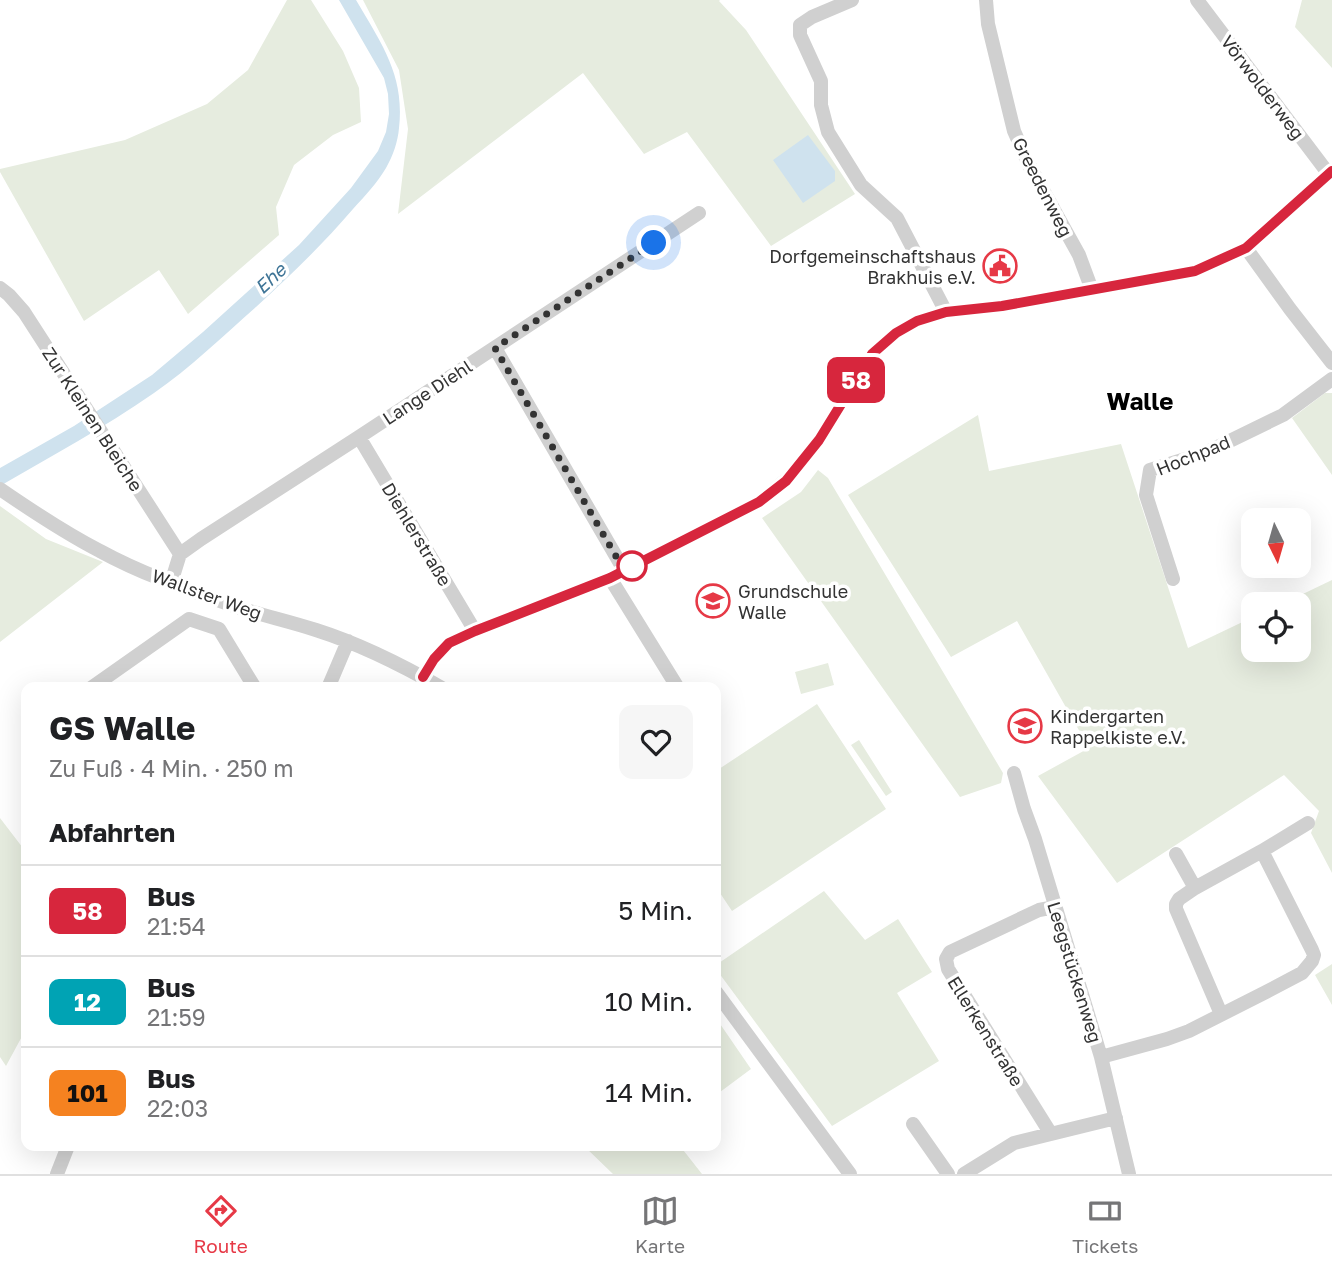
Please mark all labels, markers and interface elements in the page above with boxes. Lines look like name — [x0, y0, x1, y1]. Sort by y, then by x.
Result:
street label: Vörwolderweg — [1217, 31, 1309, 143]
street label: Greedenweg — [1009, 134, 1077, 240]
your location — [636, 225, 671, 260]
place label: Dorfgemeinschaftshaus Brakhuis e.V. — [769, 245, 976, 288]
public building icon: Dorfgemeinschaftshaus Brakhuis e.V. — [981, 247, 1019, 285]
water label: Ehe — [250, 257, 292, 298]
street label: Zur Kleinen Bleiche — [38, 343, 148, 495]
street label: Lange Diehl — [378, 355, 476, 429]
line badge: 58 — [824, 357, 888, 403]
text: 58 — [841, 365, 871, 394]
district label: Walle — [1107, 386, 1173, 415]
street label: Hochpad — [1153, 430, 1233, 480]
street label: Diehlerstraße — [378, 478, 456, 590]
north arrow — [1241, 508, 1311, 578]
map controls — [1241, 508, 1311, 662]
unlabelled marker — [617, 551, 647, 581]
street label: Wallster Weg — [149, 564, 265, 624]
place label: Grundschule Walle — [738, 580, 848, 623]
school or university icon: Grundschule Walle — [694, 582, 732, 620]
button: locate — [1241, 592, 1311, 662]
button: heart — [619, 705, 693, 779]
place label: Kindergarten Rappelkiste e.V. — [1050, 705, 1186, 748]
school or university icon: Kindergarten Rappelkiste e.V. — [1006, 707, 1044, 745]
text: GS Walle — [49, 708, 196, 747]
text: Zu Fuß · 4 Min. · 250 m — [49, 754, 294, 782]
text: Abfahrten — [49, 817, 175, 848]
text: Bus — [147, 881, 195, 912]
text: 5 Min. — [618, 895, 693, 926]
text: 58 — [73, 896, 103, 925]
street label: Leegstückenweg — [1043, 899, 1107, 1045]
text: 21:54 — [147, 912, 206, 940]
text: Bus — [147, 972, 195, 1003]
street label: Ellerkenstraße — [943, 972, 1029, 1090]
text: 10 Min. — [605, 986, 693, 1017]
text: 12 — [74, 987, 101, 1016]
text: 21:59 — [147, 1003, 206, 1031]
text: Bus — [147, 1063, 195, 1094]
text: 14 Min. — [605, 1077, 693, 1108]
text: 101 — [67, 1078, 108, 1107]
text: 22:03 — [147, 1094, 208, 1122]
tab: Route — [194, 1192, 248, 1257]
tab: Karte — [635, 1192, 685, 1257]
tab: Tickets — [1072, 1192, 1138, 1257]

